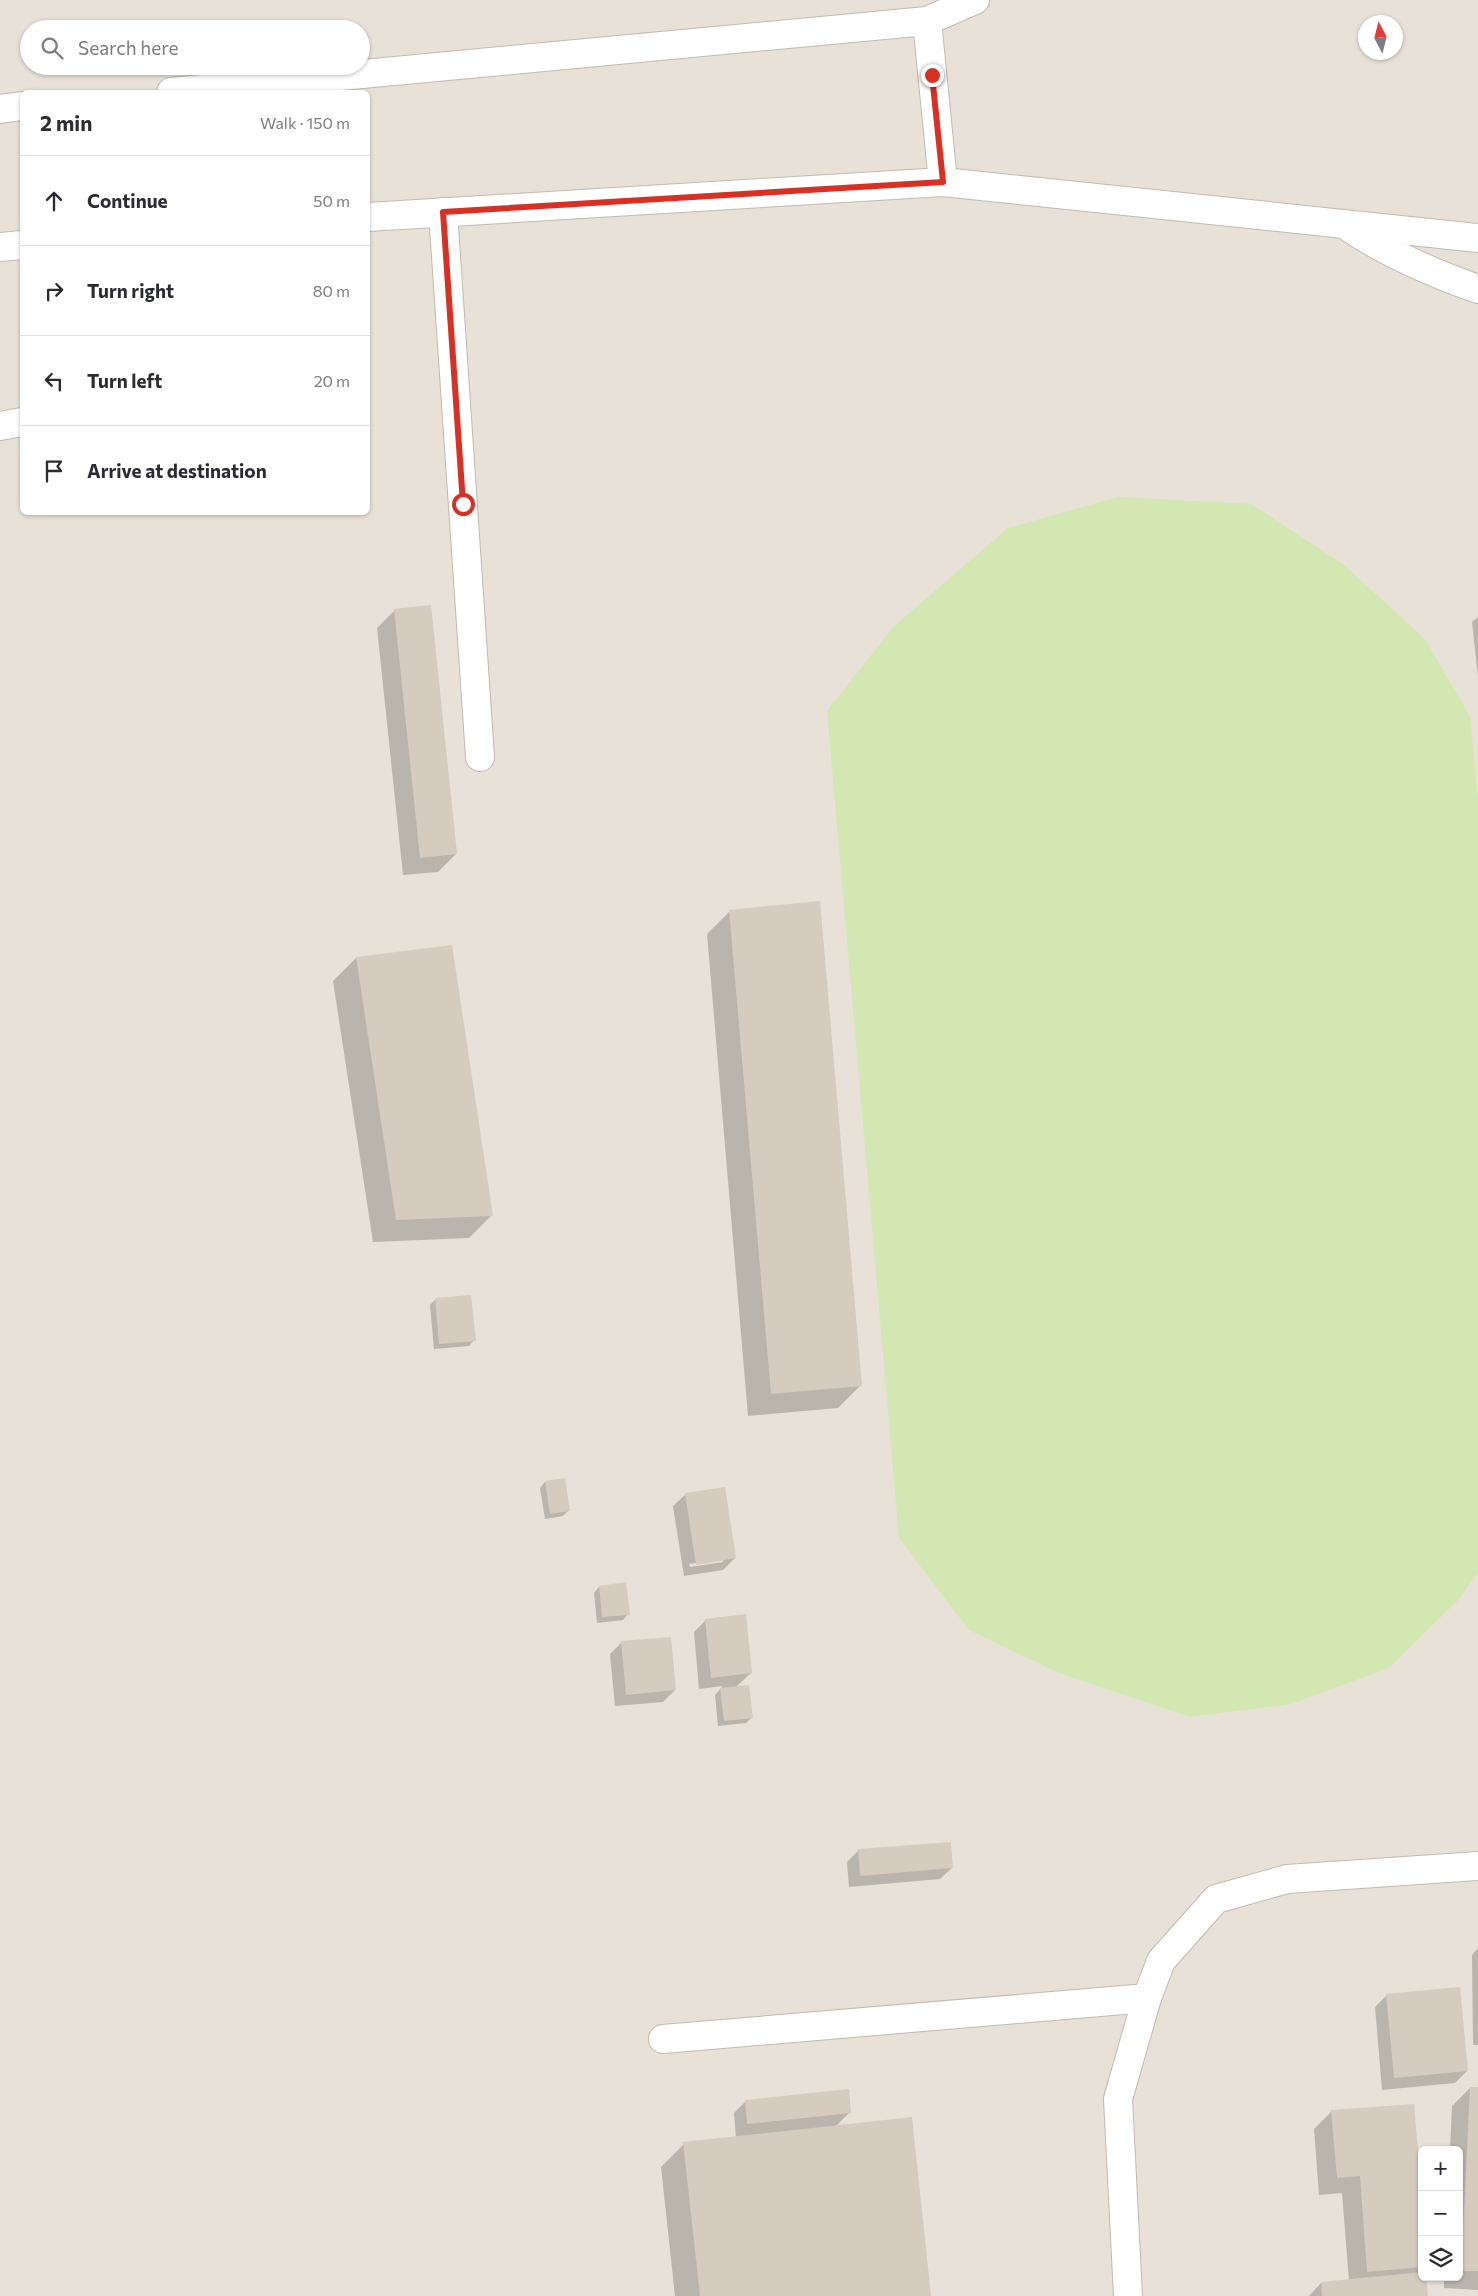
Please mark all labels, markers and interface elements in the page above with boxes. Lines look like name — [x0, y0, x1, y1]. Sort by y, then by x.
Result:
north arrow — [1358, 15, 1403, 60]
search box — [20, 20, 370, 75]
icon: search — [38, 34, 66, 62]
text: Search here — [78, 36, 178, 59]
route end — [921, 64, 944, 87]
text: 2 min — [40, 110, 92, 135]
text: Walk · 150 m — [260, 113, 350, 132]
icon: ahead — [40, 187, 68, 215]
text: Continue — [87, 189, 167, 212]
text: 50 m — [313, 191, 350, 210]
icon: right — [40, 277, 68, 305]
text: Turn right — [87, 279, 174, 302]
text: 80 m — [313, 281, 350, 300]
icon: left — [40, 367, 68, 395]
text: Turn left — [87, 369, 162, 392]
text: 20 m — [314, 371, 350, 390]
icon: arrive — [40, 457, 68, 485]
text: Arrive at destination — [87, 459, 267, 482]
route start — [452, 493, 475, 516]
map controls — [1418, 2146, 1463, 2281]
button: + — [1418, 2146, 1463, 2191]
button: − — [1418, 2191, 1463, 2236]
button: layers — [1418, 2236, 1463, 2281]

